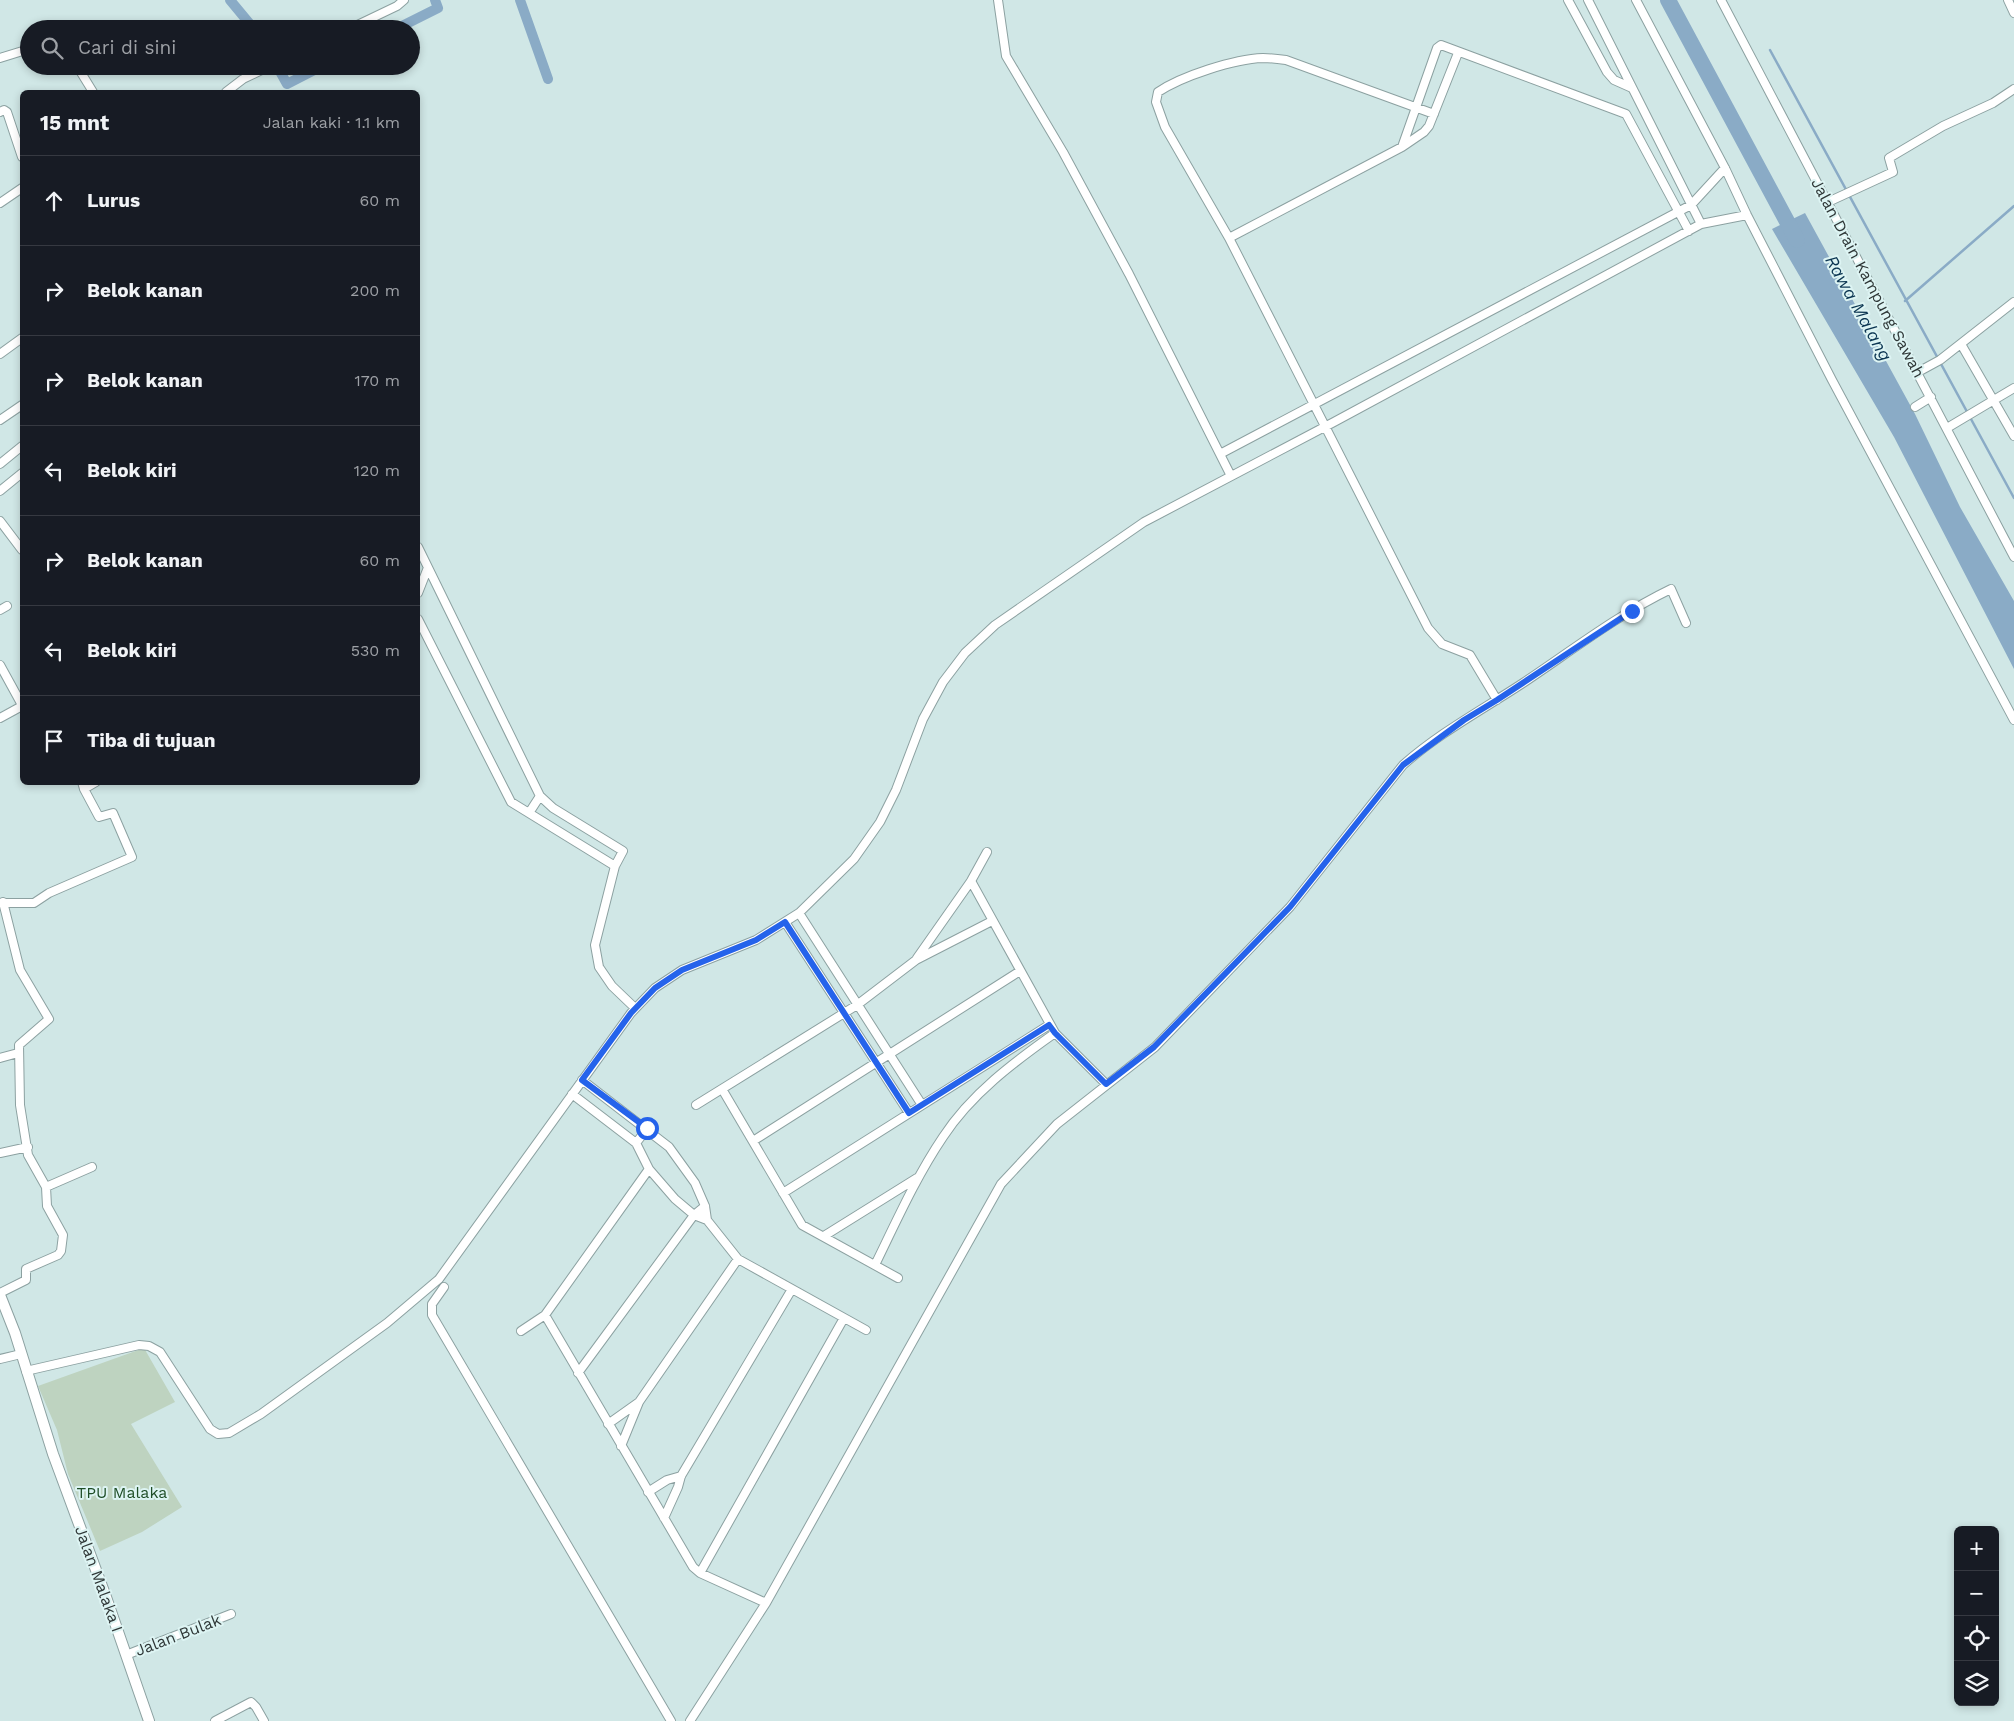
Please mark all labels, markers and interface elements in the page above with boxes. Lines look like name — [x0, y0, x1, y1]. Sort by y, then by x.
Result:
search box — [20, 20, 420, 75]
icon: search — [38, 34, 66, 62]
text: Cari di sini — [78, 36, 176, 59]
text: 15 mnt — [40, 110, 109, 135]
text: Jalan kaki · 1.1 km — [263, 113, 400, 132]
street label: Jalan Drain Kampung Sawah — [1807, 175, 1929, 381]
icon: ahead — [40, 187, 68, 215]
text: Lurus — [87, 189, 140, 212]
text: 60 m — [360, 191, 400, 210]
water label: Rawa Malang — [1821, 251, 1897, 365]
icon: right — [40, 277, 68, 305]
text: Belok kanan — [87, 279, 203, 302]
text: 200 m — [350, 281, 400, 300]
icon: right — [40, 367, 68, 395]
text: Belok kanan — [87, 369, 203, 392]
text: 170 m — [354, 371, 400, 390]
icon: left — [40, 457, 68, 485]
text: Belok kiri — [87, 459, 177, 482]
text: 120 m — [354, 461, 400, 480]
icon: right — [40, 547, 68, 575]
text: Belok kanan — [87, 549, 203, 572]
text: 60 m — [360, 551, 400, 570]
route end — [1621, 600, 1644, 623]
icon: left — [40, 637, 68, 665]
text: Belok kiri — [87, 639, 177, 662]
text: 530 m — [351, 641, 400, 660]
icon: arrive — [40, 727, 68, 755]
text: Tiba di tujuan — [87, 729, 216, 752]
route start — [636, 1117, 659, 1140]
park label: TPU Malaka — [77, 1483, 167, 1502]
street label: Jalan Malaka I — [71, 1523, 127, 1635]
map controls — [1954, 1526, 1999, 1706]
button: + — [1954, 1526, 1999, 1571]
button: − — [1954, 1571, 1999, 1616]
street label: Jalan Bulak — [132, 1610, 224, 1660]
button: locate — [1954, 1616, 1999, 1661]
button: layers — [1954, 1661, 1999, 1706]

